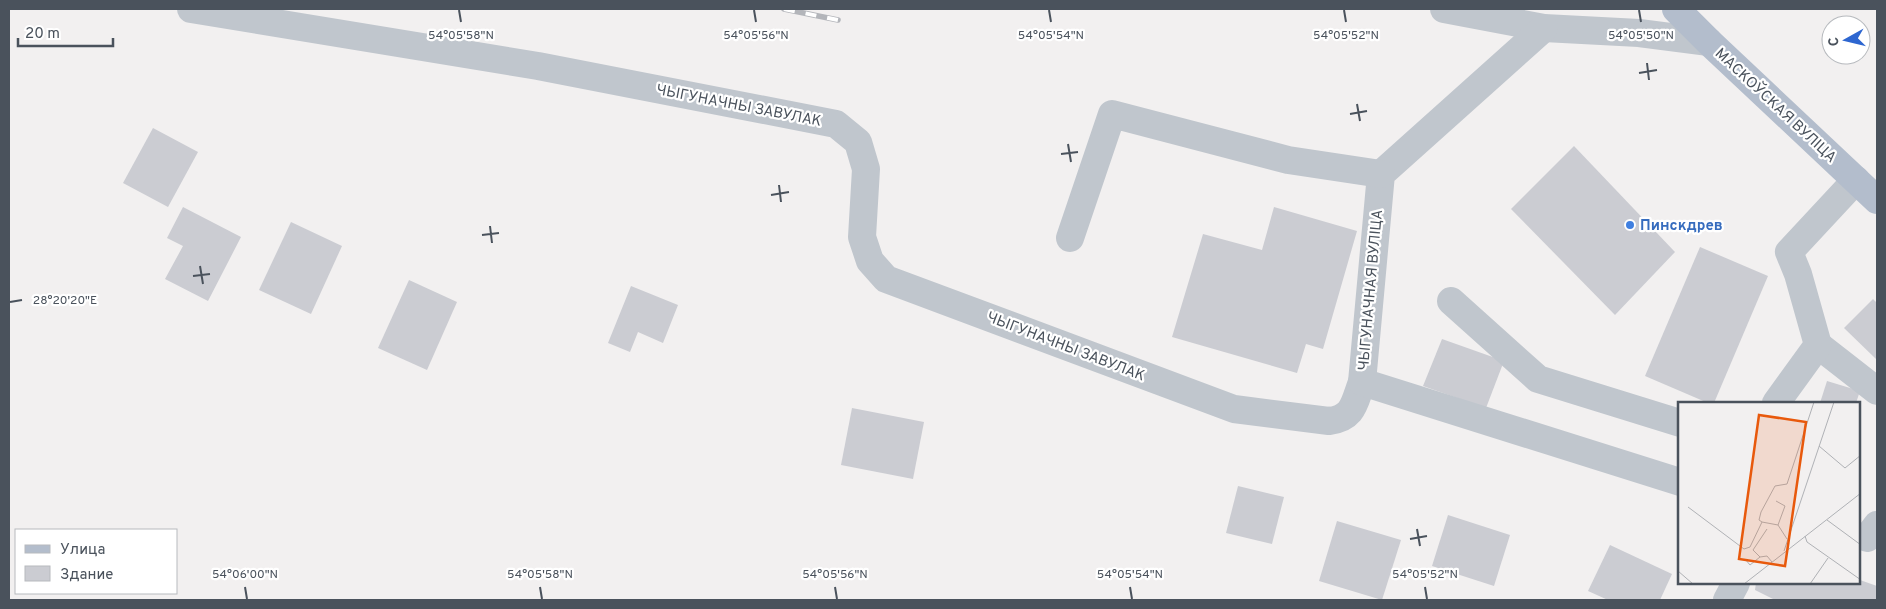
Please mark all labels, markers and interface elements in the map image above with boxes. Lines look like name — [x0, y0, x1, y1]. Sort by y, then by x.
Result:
scale bar — [18, 15, 112, 47]
north arrow — [1821, 15, 1871, 65]
text: 20 m — [25, 25, 60, 44]
text: 54°05'58"N — [428, 28, 494, 44]
text: 54°05'56"N — [723, 28, 789, 44]
text: 54°05'54"N — [1018, 28, 1084, 44]
text: 54°05'52"N — [1313, 28, 1379, 44]
text: 54°05'50"N — [1608, 28, 1674, 44]
text: С — [1826, 36, 1844, 47]
street label: МАСКОЎСКАЯ ВУЛІЦА — [1710, 43, 1841, 168]
street label: ЧЫГУНАЧНЫ ЗАВУЛАК — [654, 81, 823, 132]
street label: ЧЫГУНАЧНАЯ ВУЛІЦА — [1355, 209, 1388, 372]
place label: Пинскдрев — [1640, 217, 1723, 236]
marker: Пинскдрев — [1624, 219, 1636, 231]
text: 28°20'20"E — [33, 293, 97, 309]
street label: ЧЫГУНАЧНЫ ЗАВУЛАК — [984, 308, 1147, 386]
inset map — [1678, 402, 1861, 584]
legend — [15, 529, 178, 594]
text: Улица — [60, 541, 105, 560]
text: Здание — [60, 566, 113, 585]
text: 54°06'00"N — [212, 567, 278, 583]
text: 54°05'58"N — [507, 567, 573, 583]
text: 54°05'56"N — [802, 567, 868, 583]
text: 54°05'54"N — [1097, 567, 1163, 583]
text: 54°05'52"N — [1392, 567, 1458, 583]

